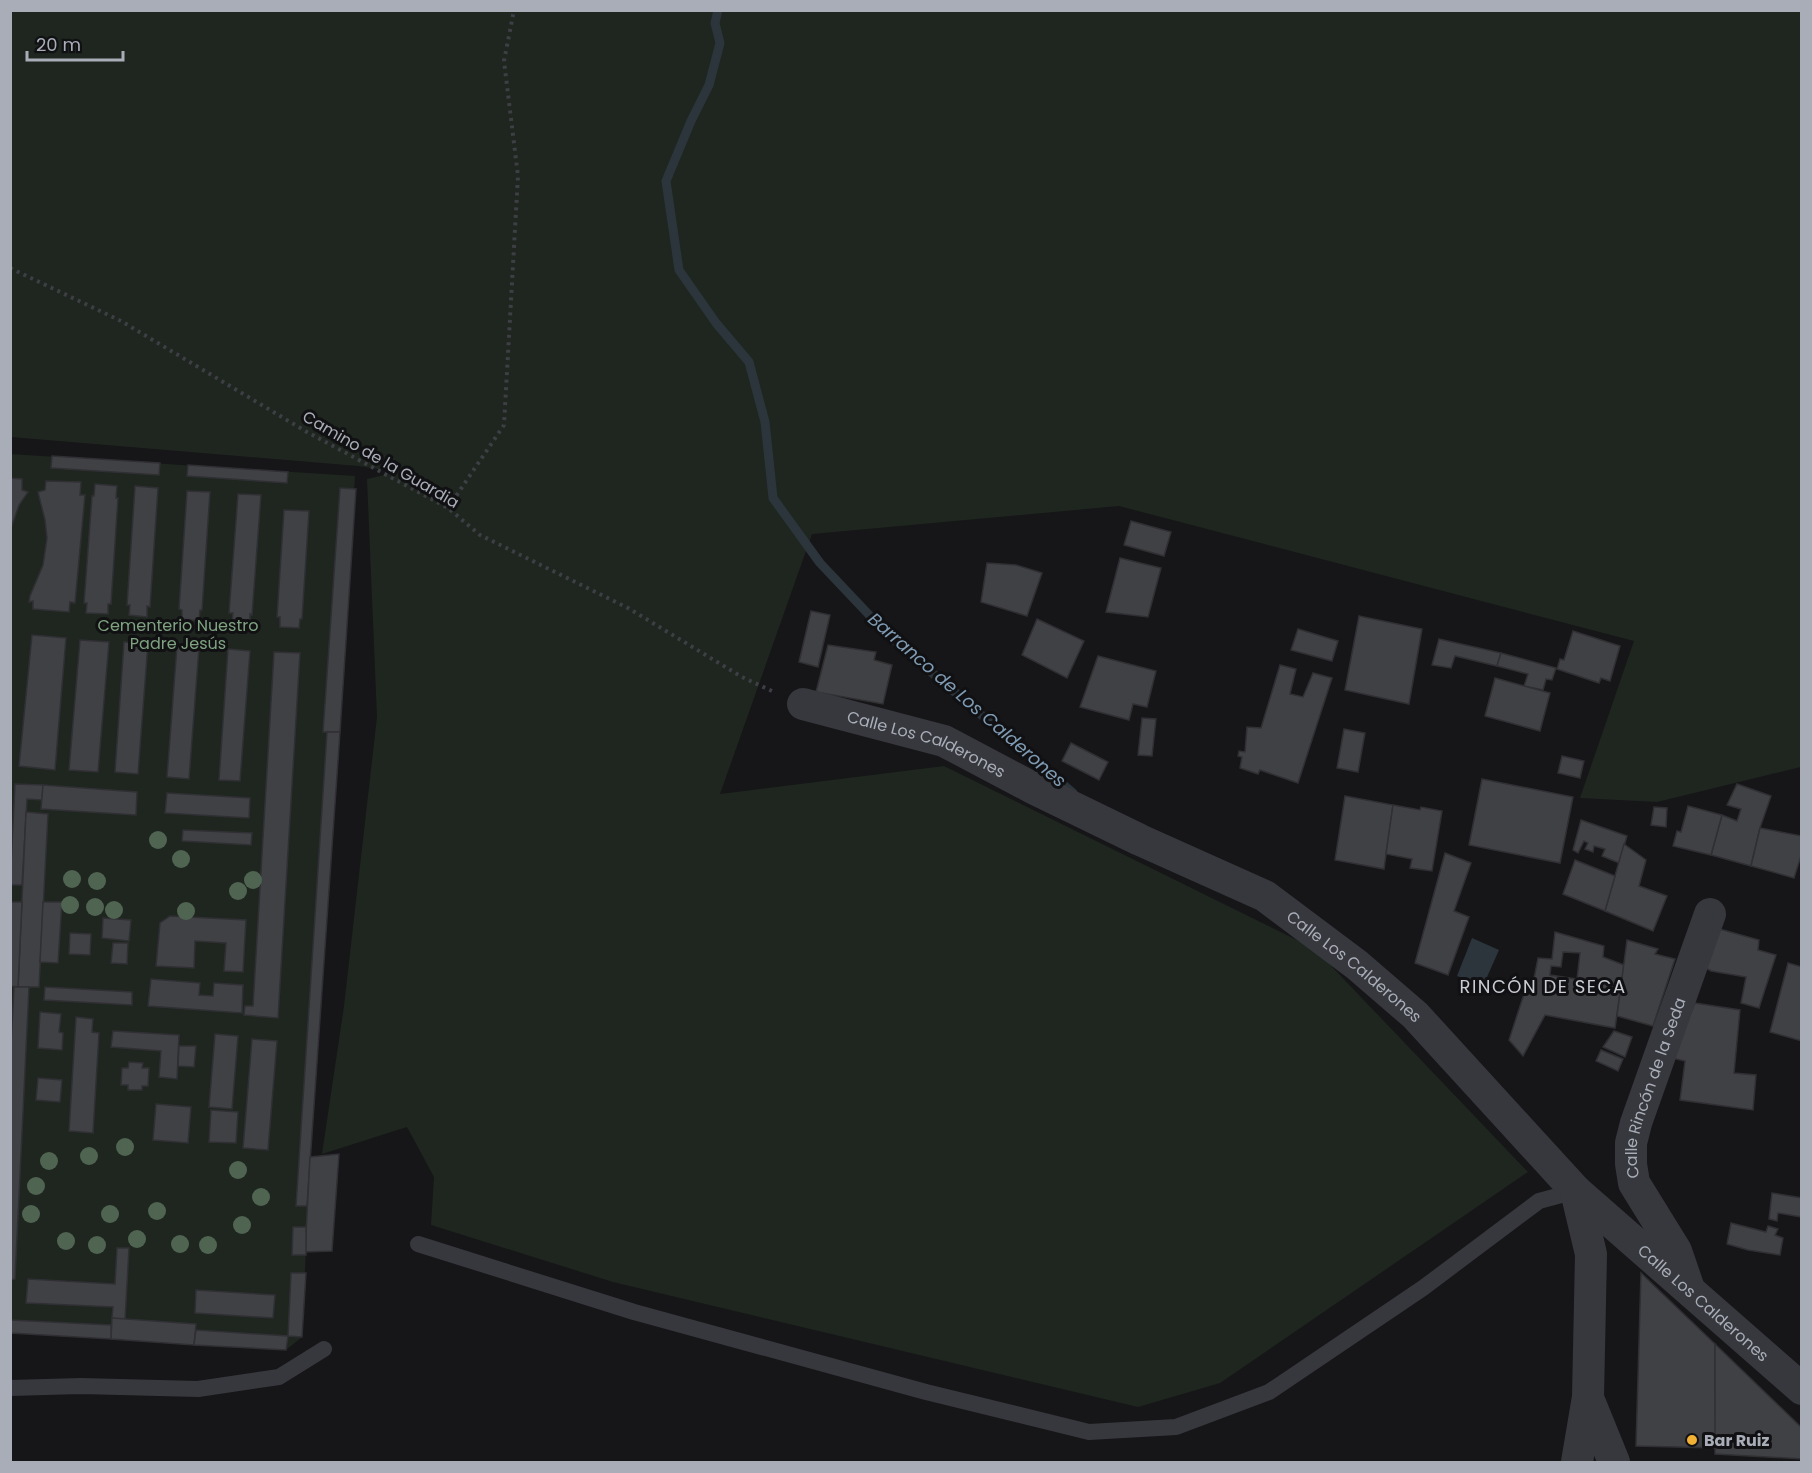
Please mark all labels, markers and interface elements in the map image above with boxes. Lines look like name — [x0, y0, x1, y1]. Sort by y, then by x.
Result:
scale bar — [27, 24, 123, 62]
text: 20 m — [36, 32, 81, 57]
street label: Camino de la Guardia — [298, 405, 463, 514]
water label: Barranco de Los Calderones — [863, 607, 1072, 793]
park label: Cementerio Nuestro Padre Jesús — [98, 614, 258, 655]
street label: Calle Los Calderones — [845, 705, 1009, 783]
street label: Calle Los Calderones — [1282, 905, 1427, 1027]
district label: RINCÓN DE SECA — [1459, 974, 1627, 999]
street label: Calle Rincón de la Seda — [1619, 994, 1692, 1180]
street label: Calle Los Calderones — [1633, 1239, 1774, 1367]
place label: Bar Ruiz — [1704, 1429, 1770, 1452]
marker: Bar Ruiz — [1685, 1433, 1699, 1447]

